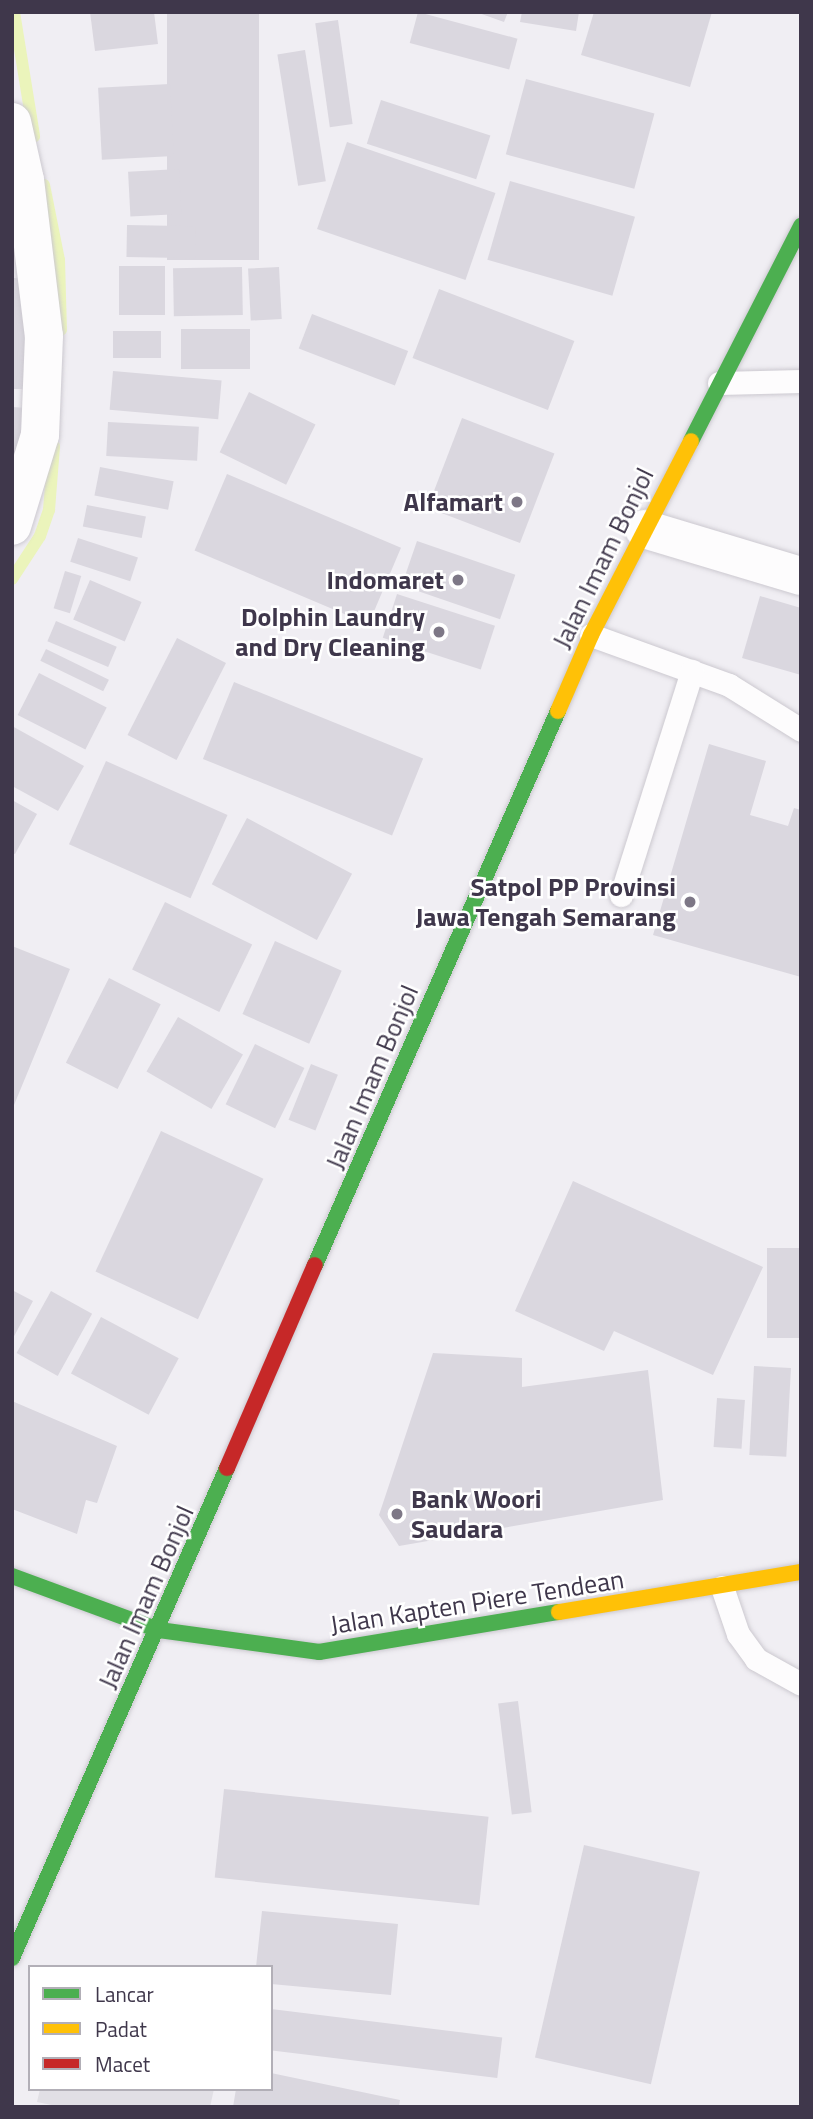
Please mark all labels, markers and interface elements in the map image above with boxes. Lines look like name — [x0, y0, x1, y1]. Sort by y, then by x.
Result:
street label: Jalan Imam Bonjol — [546, 463, 660, 653]
place label: Alfamart — [404, 486, 503, 518]
marker: Alfamart — [509, 494, 525, 510]
place label: Indomaret — [327, 564, 444, 596]
marker: Indomaret — [450, 572, 466, 588]
place label: Dolphin Laundry and Dry Cleaning — [235, 601, 425, 662]
marker: Dolphin Laundry and Dry Cleaning — [431, 624, 447, 640]
place label: Satpol PP Provinsi Jawa Tengah Semarang — [415, 871, 676, 932]
marker: Satpol PP Provinsi Jawa Tengah Semarang — [682, 894, 698, 910]
street label: Jalan Imam Bonjol — [319, 980, 425, 1174]
place label: Bank Woori Saudara — [411, 1483, 541, 1544]
street label: Jalan Imam Bonjol — [92, 1501, 200, 1693]
marker: Bank Woori Saudara — [389, 1506, 405, 1522]
street label: Jalan Kapten Piere Tendean — [328, 1563, 626, 1641]
legend — [28, 1965, 273, 2091]
text: Lancar — [95, 1978, 154, 2010]
text: Padat — [95, 2013, 147, 2045]
text: Macet — [95, 2048, 150, 2080]

